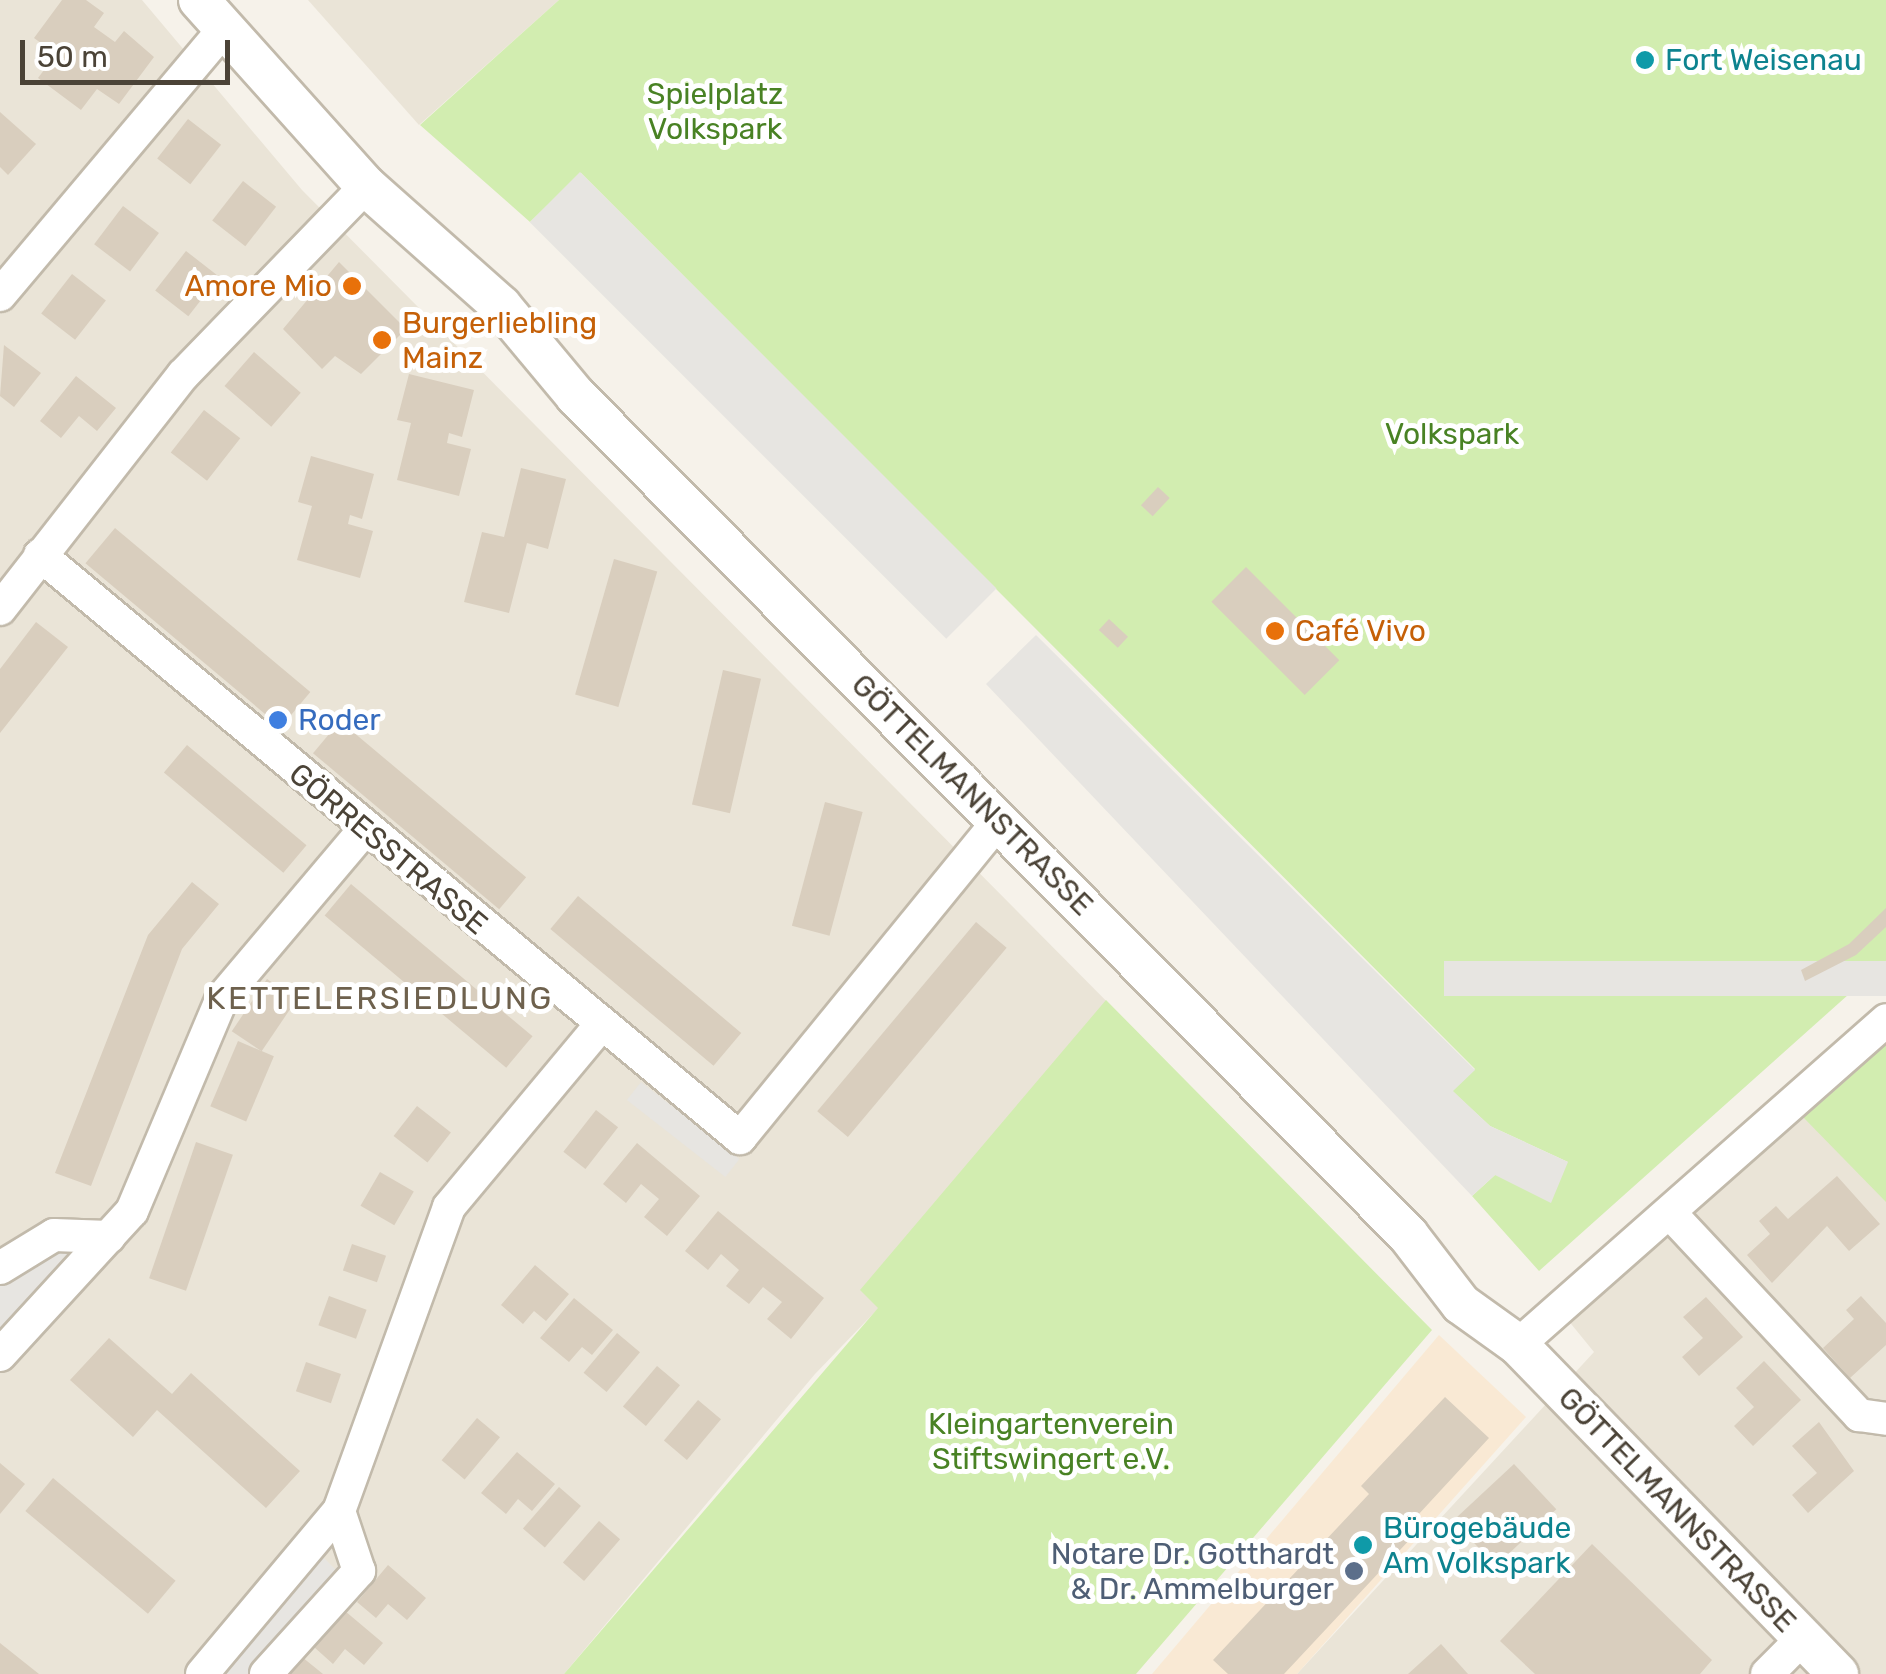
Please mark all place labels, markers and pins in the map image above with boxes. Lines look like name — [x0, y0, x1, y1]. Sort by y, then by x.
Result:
place label: Fort Weisenau — [1665, 42, 1862, 78]
marker: Fort Weisenau — [1634, 49, 1656, 71]
place label: Amore Mio — [184, 268, 332, 304]
marker: Amore Mio — [341, 275, 363, 297]
place label: Burgerliebling Mainz — [402, 305, 597, 376]
marker: Burgerliebling Mainz — [371, 329, 393, 351]
place label: Café Vivo — [1295, 613, 1427, 649]
marker: Café Vivo — [1264, 620, 1286, 642]
place label: Roder — [298, 702, 381, 738]
marker: Roder — [267, 709, 289, 731]
place label: Bürogebäude Am Volkspark — [1383, 1510, 1572, 1580]
marker: Bürogebäude Am Volkspark — [1352, 1534, 1374, 1556]
place label: Notare Dr. Gotthardt & Dr. Ammelburger — [1051, 1536, 1334, 1606]
marker: Notare Dr. Gotthardt & Dr. Ammelburger — [1343, 1560, 1365, 1582]

